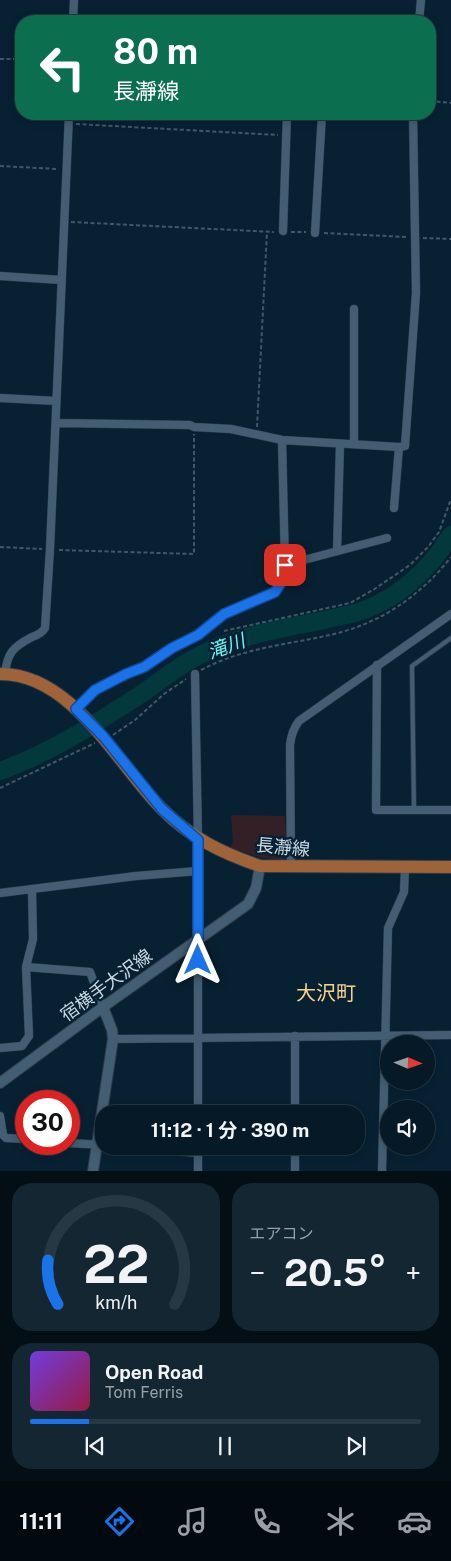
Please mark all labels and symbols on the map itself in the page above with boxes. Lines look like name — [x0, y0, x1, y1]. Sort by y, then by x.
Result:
pin — [264, 544, 306, 586]
water label: 滝川 — [204, 628, 249, 663]
street label: 長瀞線 — [255, 834, 311, 860]
position arrow — [171, 933, 223, 985]
street label: 宿横手大沢線 — [56, 945, 156, 1025]
district label: 大沢町 — [296, 981, 356, 1005]
north arrow — [380, 1035, 435, 1090]
speed limit sign: 30 — [15, 1090, 80, 1155]

